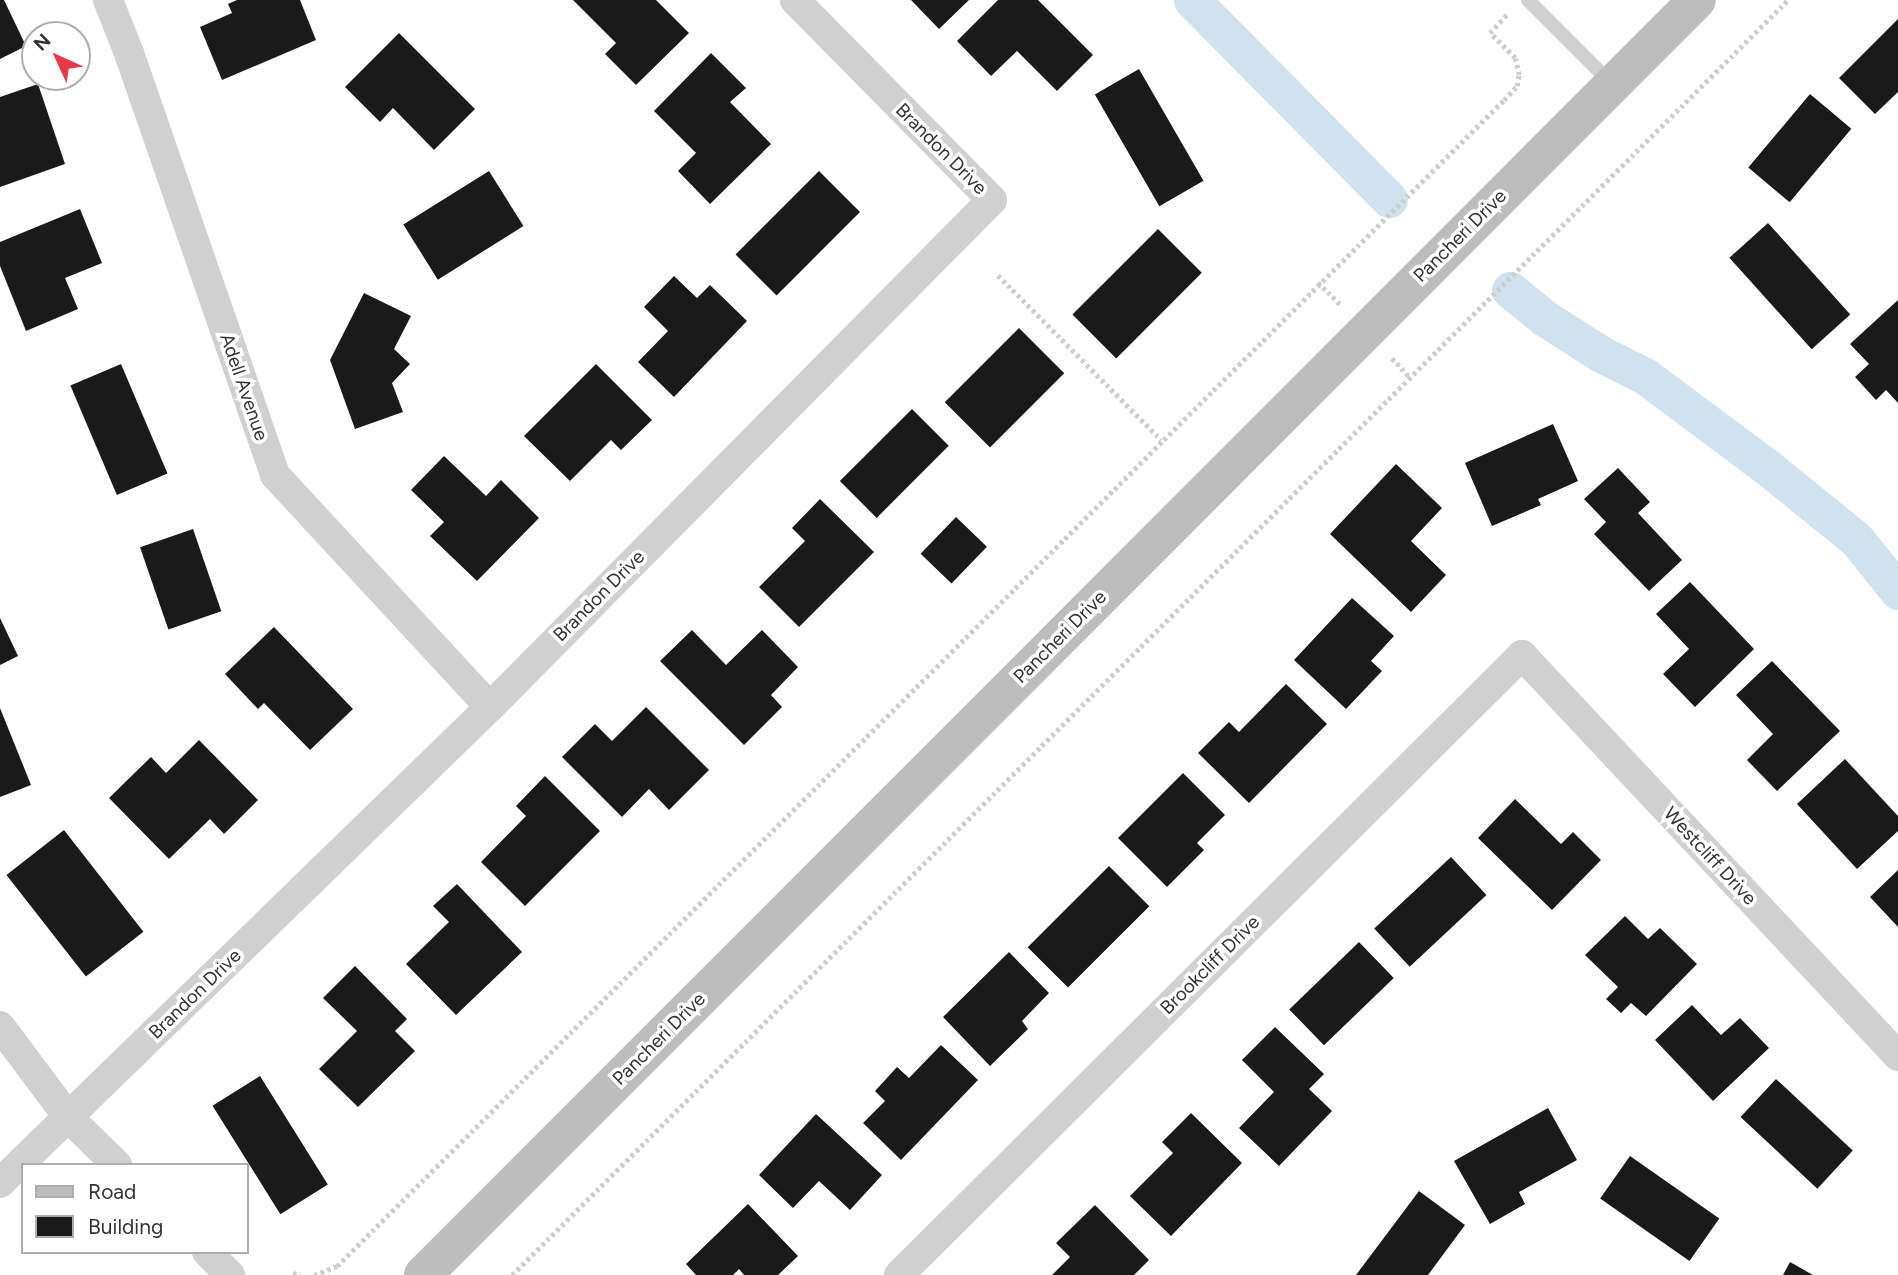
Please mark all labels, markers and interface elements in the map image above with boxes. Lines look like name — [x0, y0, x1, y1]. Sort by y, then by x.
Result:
north arrow — [21, 21, 91, 91]
text: N — [29, 29, 56, 56]
street label: Brandon Drive — [891, 99, 991, 199]
street label: Pancheri Drive — [1409, 185, 1511, 287]
street label: Adell Avenue — [215, 331, 273, 443]
street label: Brandon Drive — [549, 546, 649, 646]
street label: Pancheri Drive — [1009, 586, 1111, 688]
street label: Westcliff Drive — [1659, 802, 1761, 910]
street label: Brookcliff Drive — [1156, 911, 1264, 1019]
street label: Brandon Drive — [144, 944, 246, 1044]
street label: Pancheri Drive — [608, 988, 710, 1090]
legend — [21, 1163, 248, 1254]
text: Road — [88, 1179, 136, 1204]
text: Building — [88, 1214, 163, 1239]

